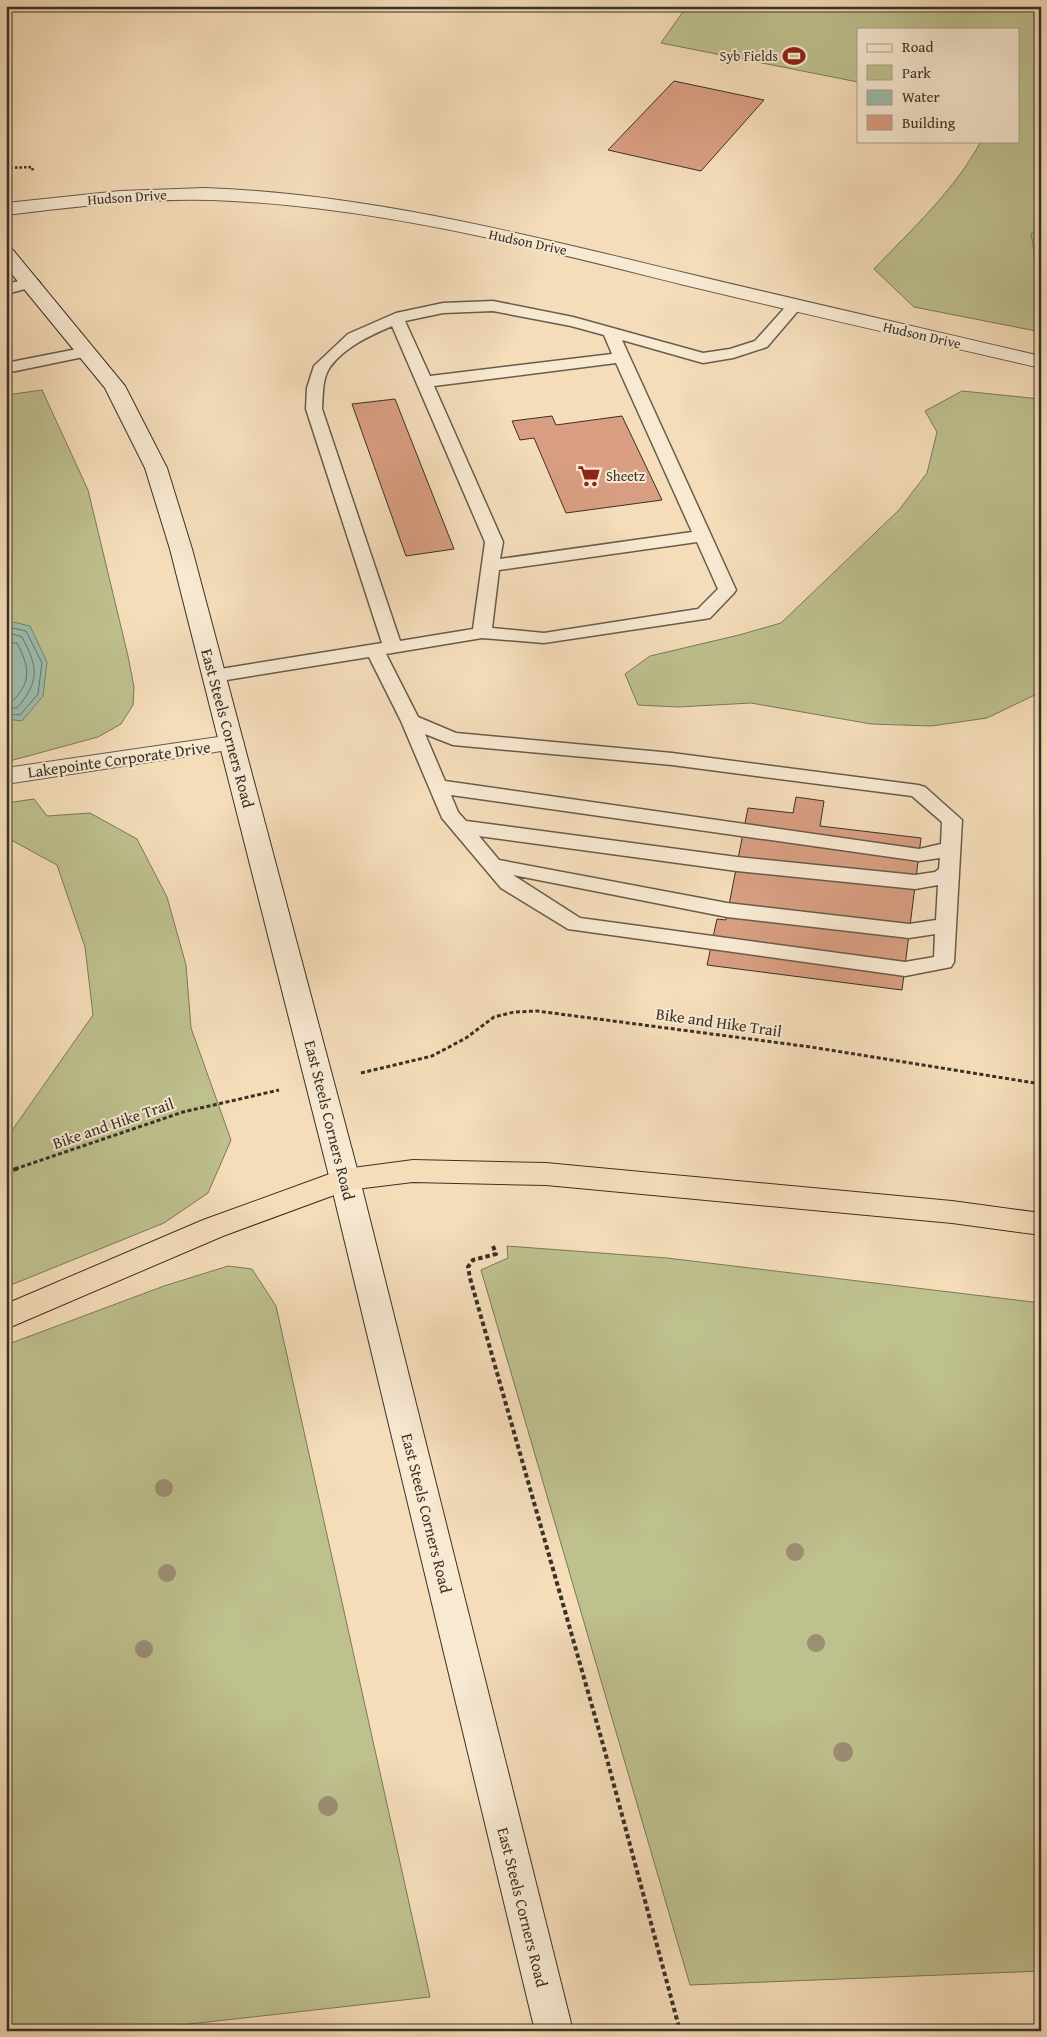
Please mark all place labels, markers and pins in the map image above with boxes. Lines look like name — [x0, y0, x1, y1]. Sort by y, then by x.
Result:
sports icon: Syb Fields — [781, 43, 807, 69]
place label: Syb Fields — [720, 46, 778, 66]
supermarket icon: Sheetz — [576, 463, 602, 489]
place label: Sheetz — [606, 466, 645, 486]

